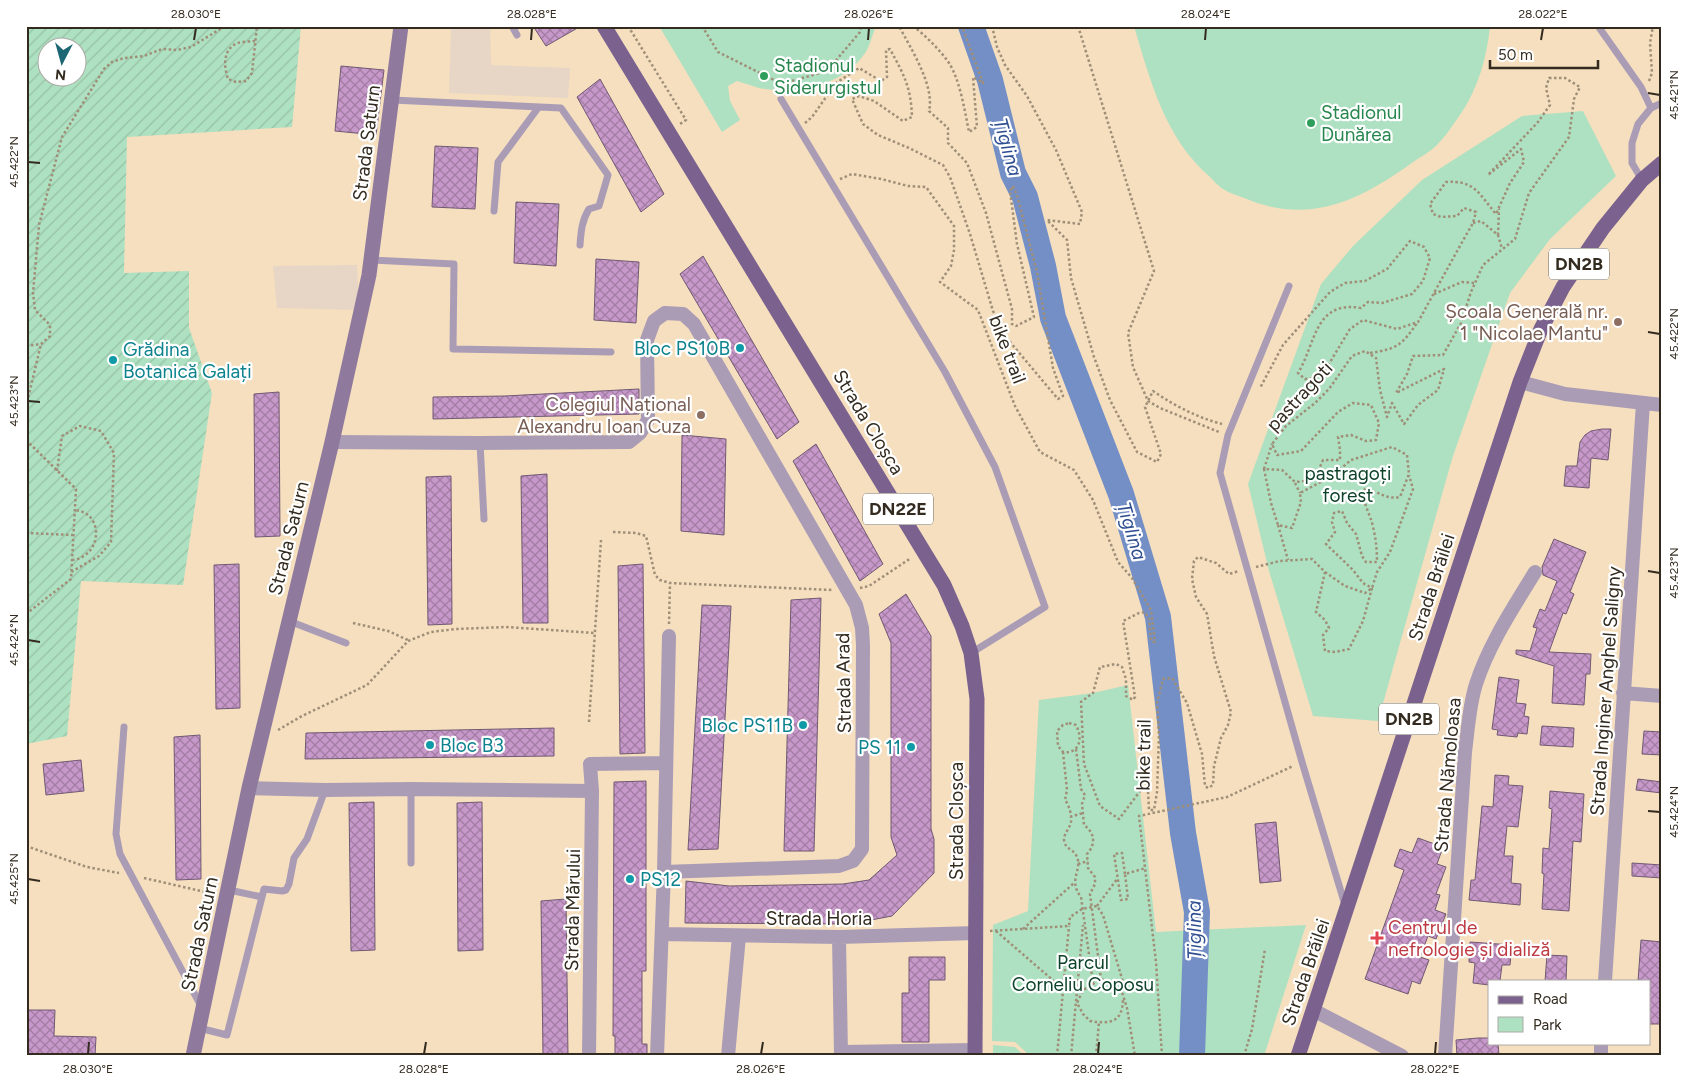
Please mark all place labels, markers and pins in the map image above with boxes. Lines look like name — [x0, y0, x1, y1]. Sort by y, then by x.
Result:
place label: Stadionul Siderurgistul — [774, 54, 881, 99]
marker: Stadionul Siderurgistul — [758, 70, 770, 82]
place label: Stadionul Dunărea — [1321, 101, 1401, 146]
marker: Stadionul Dunărea — [1305, 117, 1317, 129]
place label: Școala Generală nr. 1 "Nicolae Mantu" — [1445, 300, 1608, 345]
marker: Școala Generală nr. 1 "Nicolae Mantu" — [1612, 316, 1624, 328]
place label: Bloc PS10B — [634, 337, 730, 360]
place label: Grădina Botanică Galați — [123, 338, 252, 383]
marker: Bloc PS10B — [734, 342, 746, 354]
marker: Grădina Botanică Galați — [107, 354, 119, 366]
place label: Colegiul Național Alexandru Ioan Cuza — [517, 393, 691, 438]
marker: Colegiul Național Alexandru Ioan Cuza — [695, 409, 707, 421]
place label: Bloc PS11B — [701, 714, 793, 737]
marker: Bloc PS11B — [797, 719, 809, 731]
place label: Bloc B3 — [440, 734, 504, 757]
place label: PS 11 — [858, 736, 901, 759]
marker: Bloc B3 — [424, 739, 436, 751]
marker: PS 11 — [905, 741, 917, 753]
place label: PS12 — [640, 868, 681, 891]
marker: PS12 — [624, 873, 636, 885]
place label: Centrul de nefrologie și dializă — [1388, 916, 1550, 961]
marker: Centrul de nefrologie și dializă — [1370, 931, 1384, 945]

